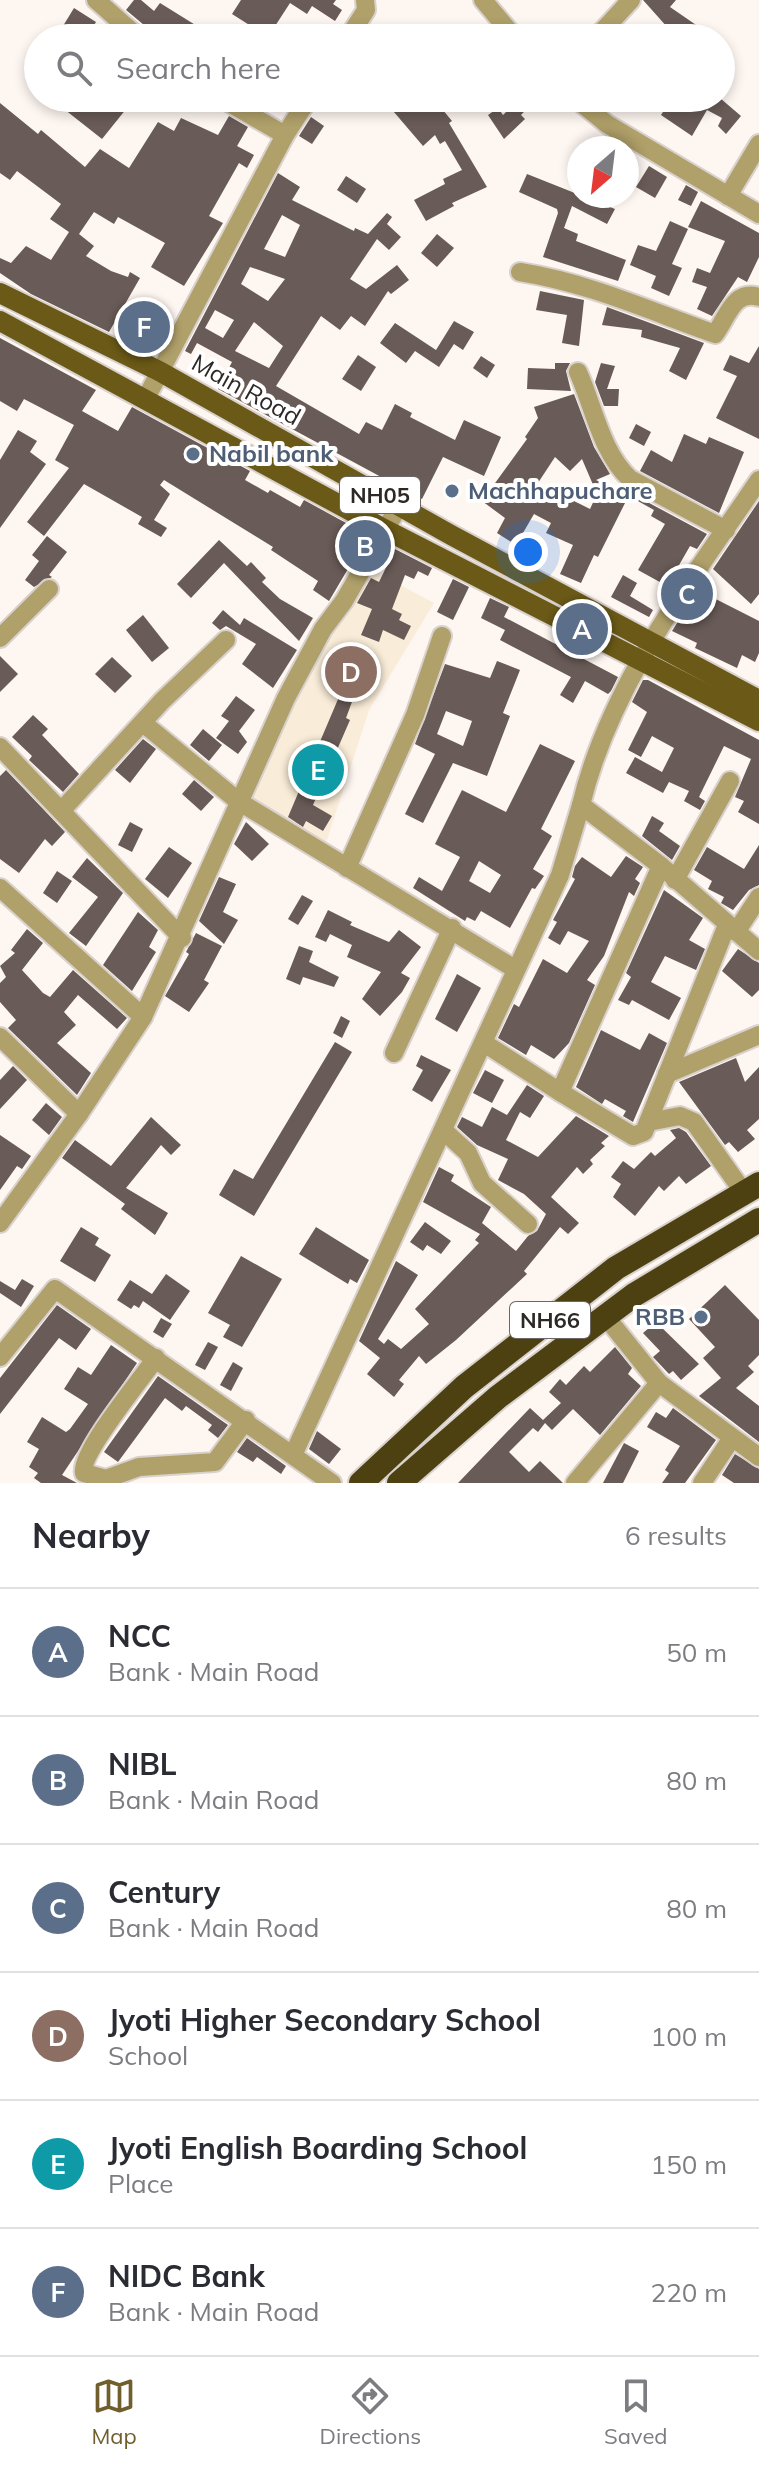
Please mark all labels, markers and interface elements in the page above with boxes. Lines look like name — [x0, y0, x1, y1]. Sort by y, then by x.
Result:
search box — [24, 24, 735, 112]
icon: search — [52, 46, 96, 90]
text: Search here — [116, 49, 281, 87]
north arrow — [567, 136, 639, 208]
pin: F — [118, 297, 170, 357]
street label: Main Road — [187, 347, 306, 431]
place label: Nabil bank — [209, 438, 334, 468]
marker: Nabil bank — [184, 445, 202, 463]
place label: Machhapuchare — [468, 475, 653, 505]
road number: NH05 — [340, 477, 420, 513]
marker: Machhapuchare — [443, 482, 461, 500]
pin: B — [339, 516, 391, 576]
your location — [508, 532, 548, 572]
pin: C — [661, 564, 713, 624]
pin: A — [556, 599, 608, 659]
pin: D — [325, 642, 377, 702]
pin: E — [292, 740, 344, 800]
place label: RBB — [635, 1301, 685, 1331]
road number: NH66 — [510, 1302, 590, 1338]
marker: RBB — [692, 1308, 710, 1326]
text: Nearby — [32, 1514, 150, 1557]
text: 6 results — [625, 1519, 727, 1552]
text: NCC — [108, 1617, 171, 1655]
text: A — [48, 1636, 68, 1669]
text: 50 m — [666, 1636, 727, 1669]
text: Bank · Main Road — [108, 1655, 319, 1688]
text: NIBL — [108, 1745, 177, 1783]
text: B — [49, 1764, 67, 1797]
text: 80 m — [666, 1764, 727, 1797]
text: Bank · Main Road — [108, 1783, 319, 1816]
text: Century — [108, 1873, 220, 1911]
text: C — [49, 1892, 67, 1925]
text: 80 m — [666, 1892, 727, 1925]
text: Bank · Main Road — [108, 1911, 319, 1944]
text: Jyoti Higher Secondary School — [108, 2001, 541, 2039]
text: D — [48, 2020, 68, 2053]
text: 100 m — [651, 2020, 727, 2053]
text: School — [108, 2039, 188, 2072]
text: Jyoti English Boarding School — [108, 2129, 527, 2167]
text: E — [50, 2148, 66, 2181]
text: 150 m — [651, 2148, 727, 2181]
text: Place — [108, 2167, 173, 2200]
text: NIDC Bank — [108, 2257, 265, 2295]
text: F — [51, 2276, 65, 2309]
text: 220 m — [651, 2276, 727, 2309]
text: Bank · Main Road — [108, 2295, 319, 2328]
tab: Map — [91, 2374, 137, 2450]
tab: Directions — [320, 2374, 421, 2450]
tab: Saved — [604, 2374, 668, 2450]

